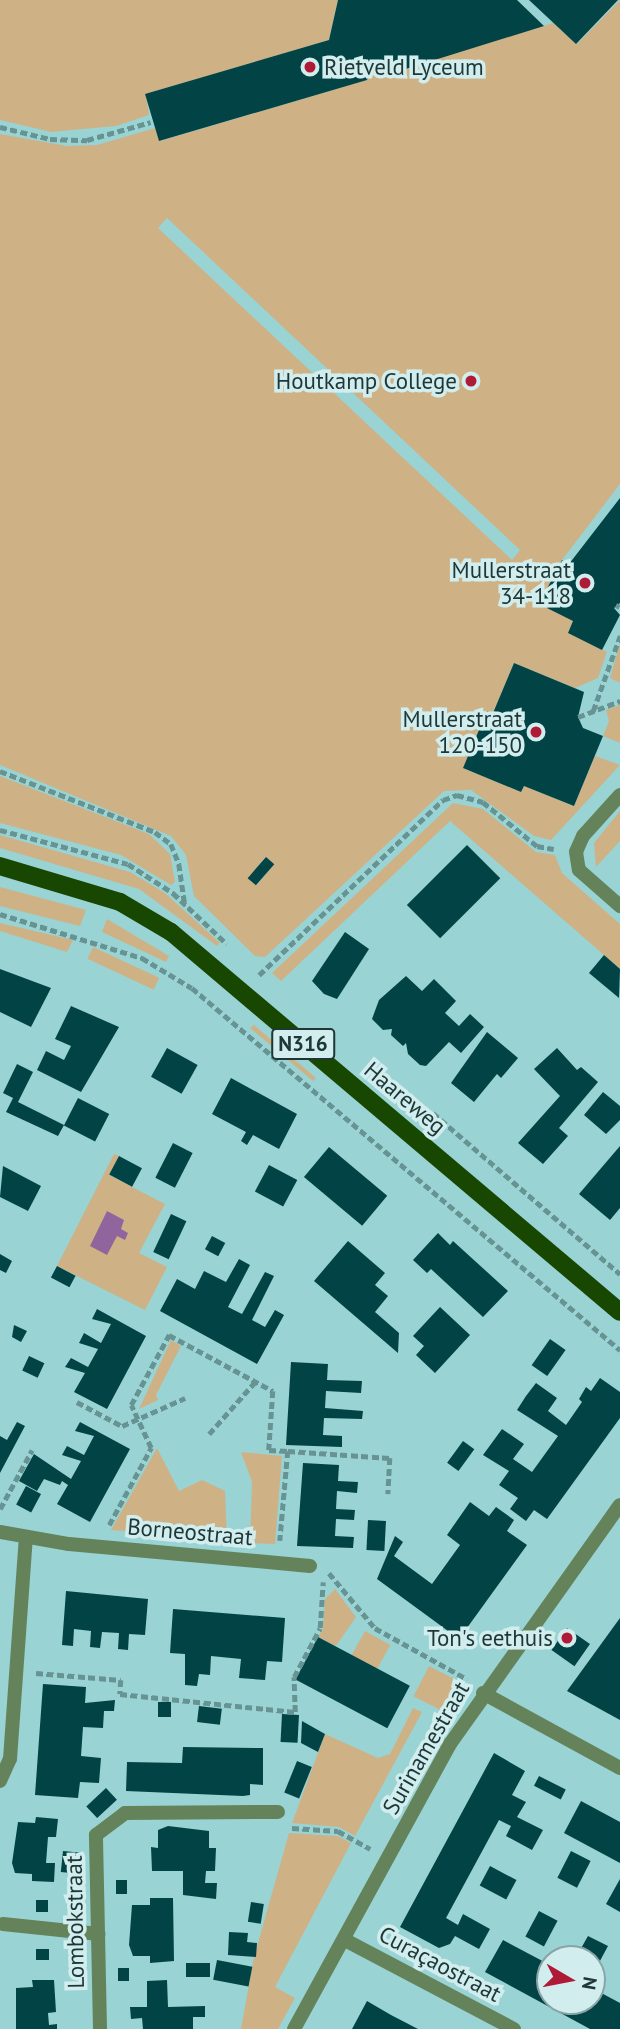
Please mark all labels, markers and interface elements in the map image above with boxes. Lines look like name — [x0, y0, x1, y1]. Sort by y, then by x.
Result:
place label: Rietveld Lyceum — [324, 53, 484, 81]
marker: Rietveld Lyceum — [302, 59, 318, 75]
place label: Houtkamp College — [276, 367, 457, 395]
marker: Houtkamp College — [463, 373, 479, 389]
place label: Mullerstraat 34-118 — [452, 556, 571, 610]
marker: Mullerstraat 34-118 — [577, 575, 593, 591]
place label: Mullerstraat 120-150 — [403, 705, 522, 759]
marker: Mullerstraat 120-150 — [528, 724, 544, 740]
road number: N316 — [270, 1026, 336, 1062]
street label: Haareweg — [359, 1056, 451, 1140]
street label: Borneostraat — [126, 1513, 254, 1551]
place label: Ton's eethuis — [427, 1624, 553, 1652]
marker: Ton's eethuis — [559, 1630, 575, 1646]
street label: Surinamestraat — [377, 1677, 475, 1819]
street label: Lombokstraat — [60, 1855, 90, 1989]
street label: Curaçaostraat — [374, 1920, 506, 2008]
north arrow — [536, 1945, 606, 2015]
text: N — [577, 1975, 603, 1992]

